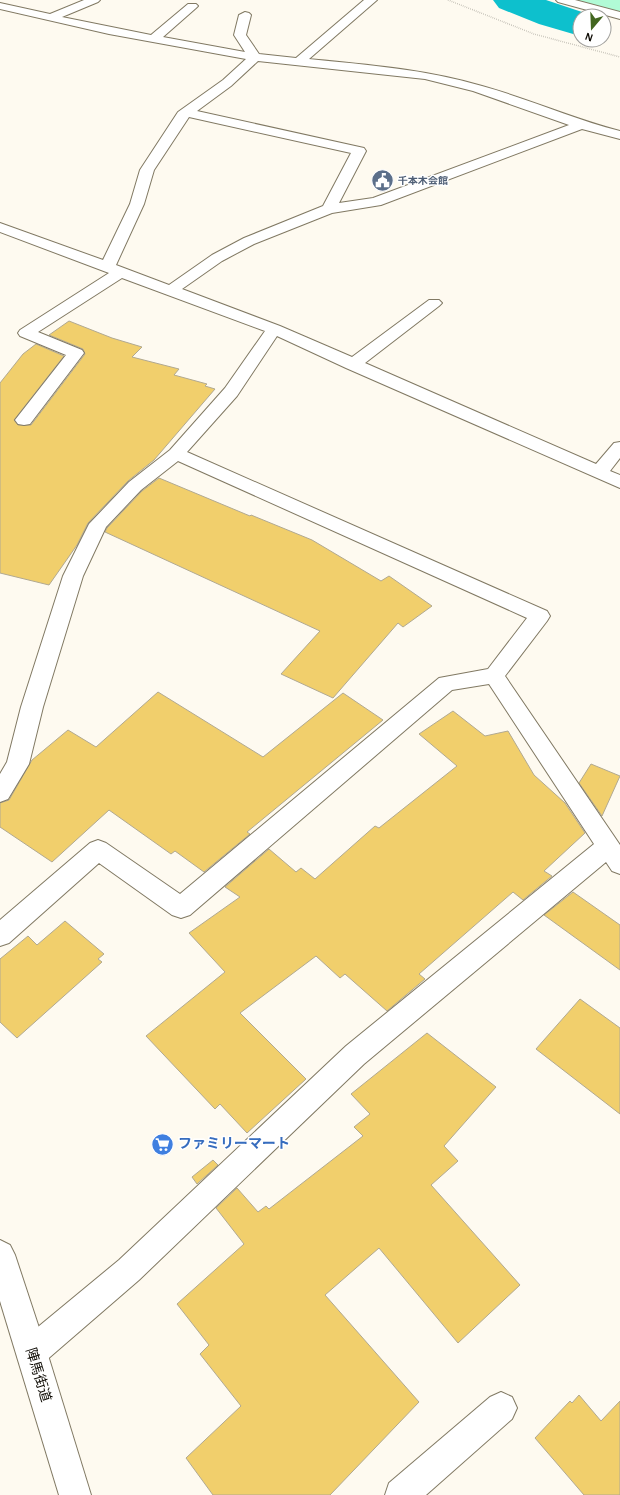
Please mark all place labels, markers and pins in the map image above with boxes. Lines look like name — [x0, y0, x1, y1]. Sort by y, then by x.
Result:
public building icon: 千本木会館 — [369, 168, 395, 194]
place label: 千本木会館 — [398, 175, 448, 186]
supermarket icon: ファミリーマート — [150, 1131, 176, 1157]
place label: ファミリーマート — [178, 1137, 290, 1151]

